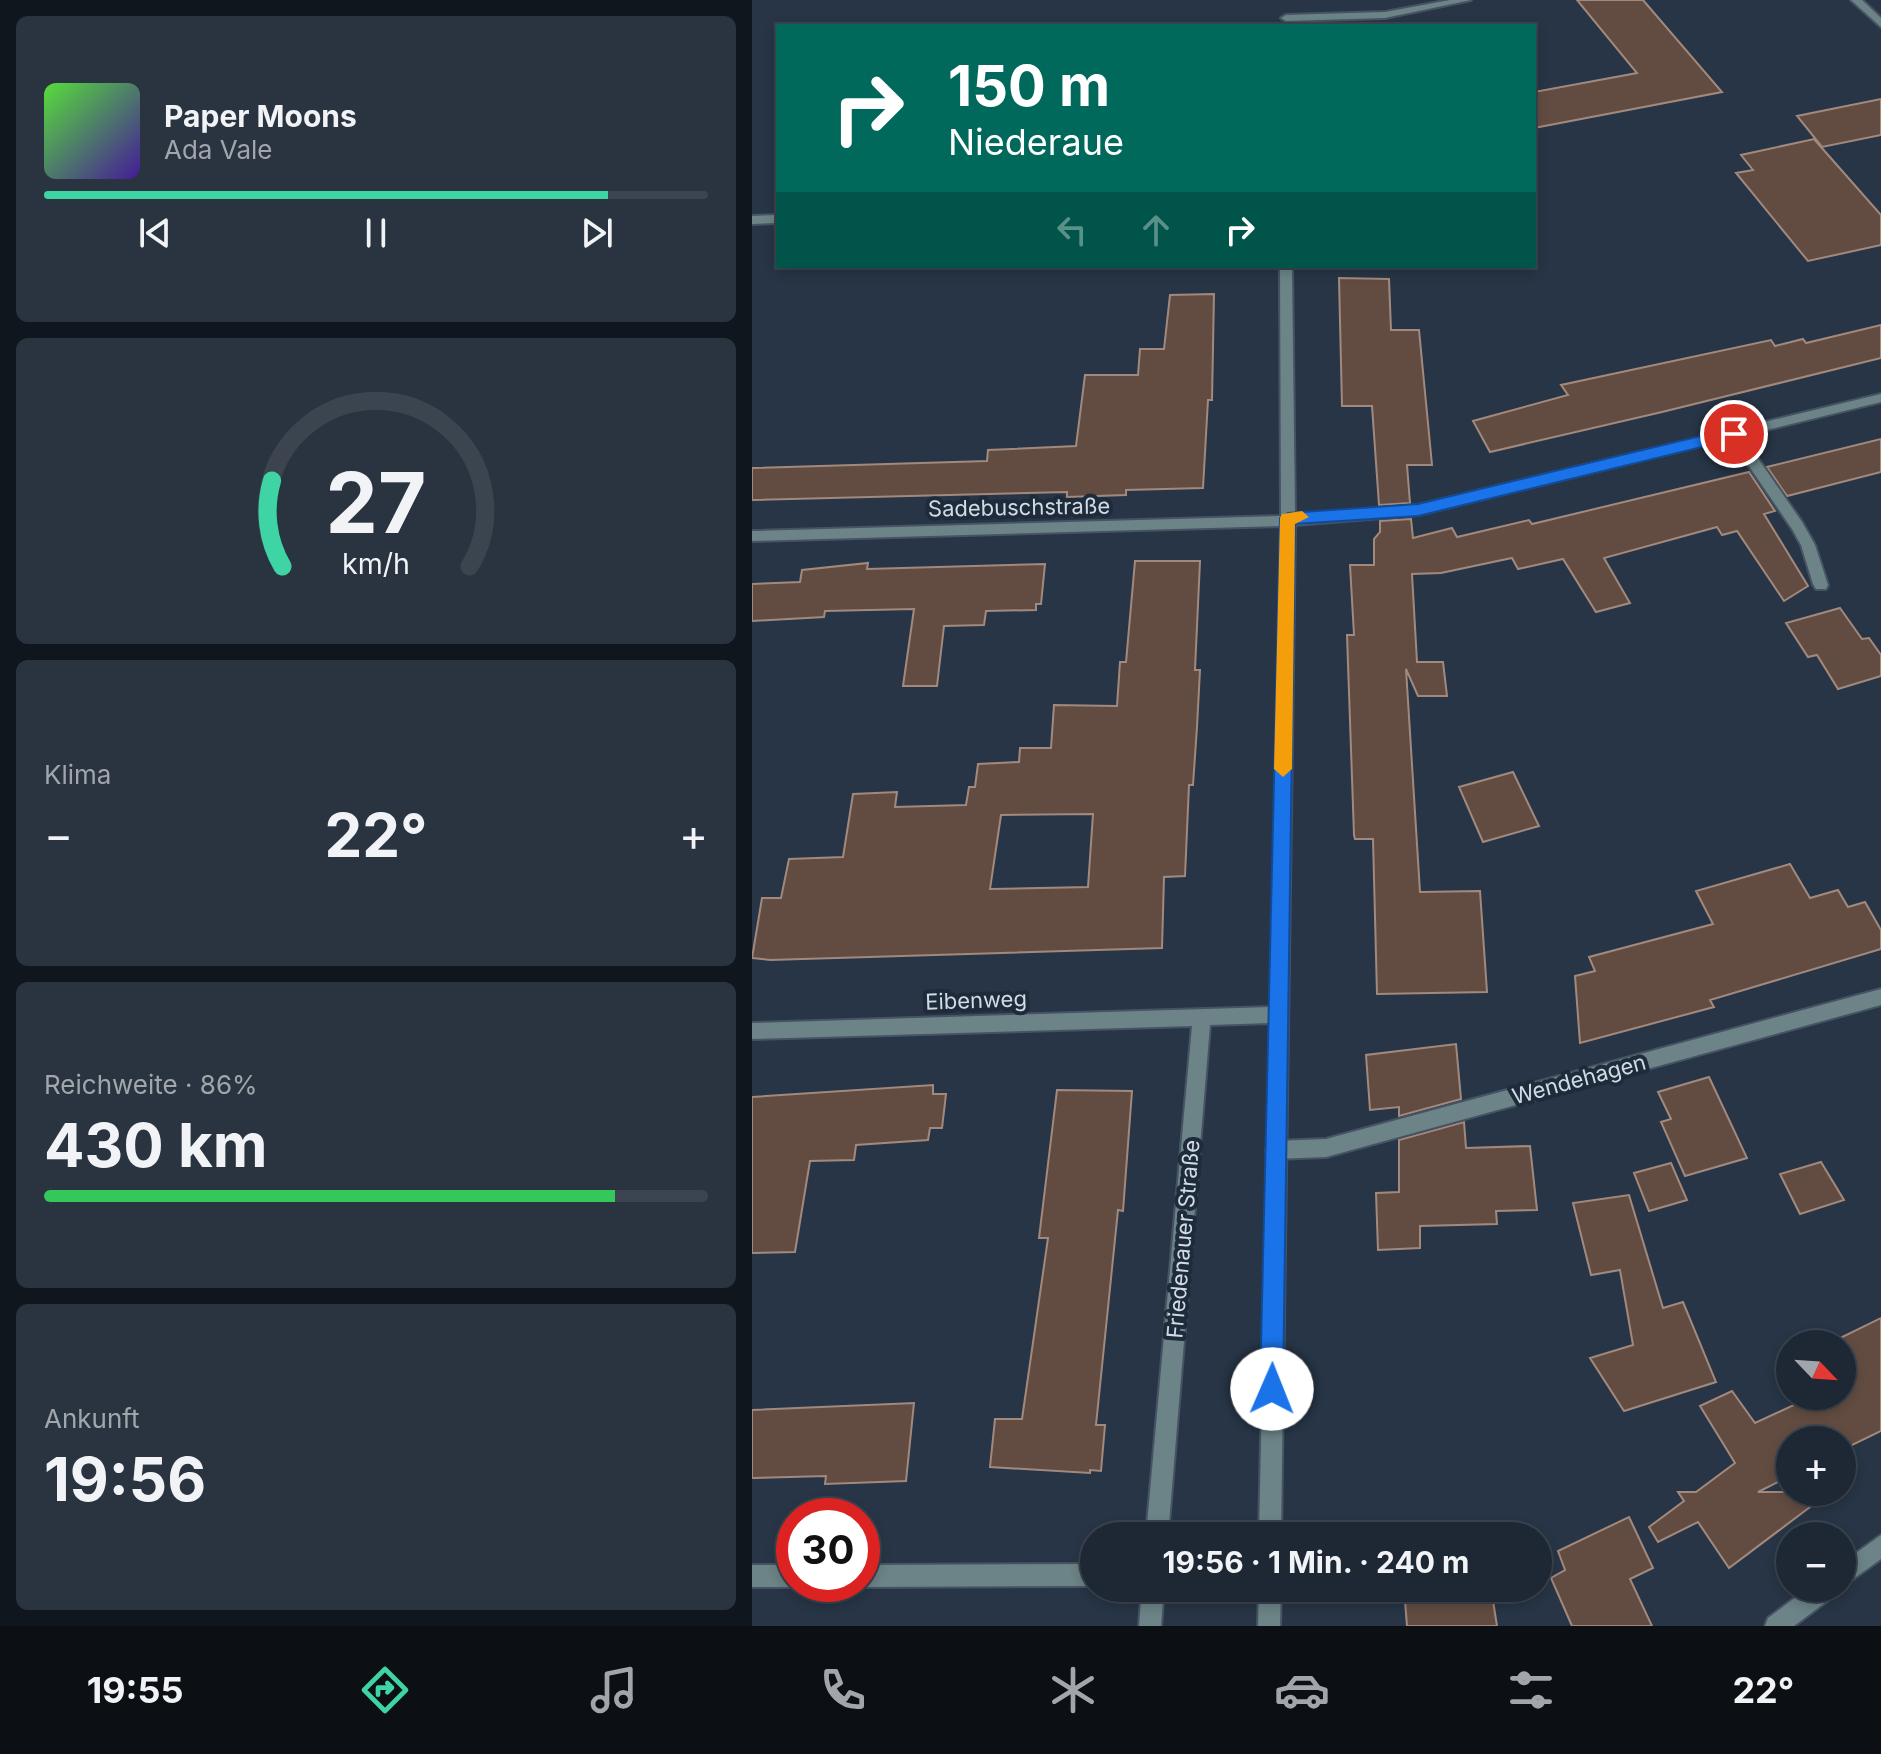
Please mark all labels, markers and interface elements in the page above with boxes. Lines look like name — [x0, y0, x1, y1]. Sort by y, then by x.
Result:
text: 150 m — [948, 52, 1110, 120]
icon: right — [816, 56, 920, 160]
text: Paper Moons — [164, 98, 357, 134]
text: Niederaue — [948, 120, 1124, 164]
text: Ada Vale — [164, 134, 272, 165]
icon: left — [1050, 208, 1094, 252]
icon: ahead — [1134, 208, 1178, 252]
icon: right — [1218, 208, 1262, 252]
icon: previous — [133, 211, 177, 255]
icon: pause — [354, 211, 398, 255]
icon: next — [575, 211, 619, 255]
pin — [1700, 400, 1768, 468]
icon: arrive — [1712, 412, 1756, 456]
text: 27 — [326, 452, 426, 553]
street label: Sadebuschstraße — [928, 492, 1110, 522]
text: km/h — [342, 546, 410, 581]
text: Klima — [44, 759, 111, 790]
text: 22° — [324, 799, 428, 871]
text: − — [44, 808, 73, 862]
text: + — [679, 808, 708, 862]
street label: Eibenweg — [925, 985, 1027, 1015]
street label: Wendehagen — [1509, 1049, 1649, 1109]
text: Reichweite · 86% — [44, 1069, 258, 1100]
text: 430 km — [44, 1109, 268, 1181]
street label: Friedenauer Straße — [1161, 1139, 1205, 1339]
north arrow — [1776, 1330, 1856, 1410]
map controls — [1776, 1330, 1856, 1602]
position arrow — [1230, 1347, 1314, 1431]
text: Ankunft — [44, 1403, 140, 1434]
button: + — [1776, 1426, 1856, 1506]
text: 19:56 — [44, 1443, 206, 1515]
speed limit sign: 30 — [776, 1498, 880, 1602]
button: − — [1776, 1522, 1856, 1602]
text: 19:56 · 1 Min. · 240 m — [1163, 1544, 1469, 1580]
icon: directions — [357, 1662, 413, 1718]
icon: music — [586, 1662, 642, 1718]
icon: phone — [815, 1662, 871, 1718]
icon: climate — [1045, 1662, 1101, 1718]
icon: car — [1274, 1662, 1330, 1718]
icon: filters — [1503, 1662, 1559, 1718]
text: 19:55 — [87, 1668, 184, 1712]
text: 22° — [1732, 1668, 1794, 1712]

